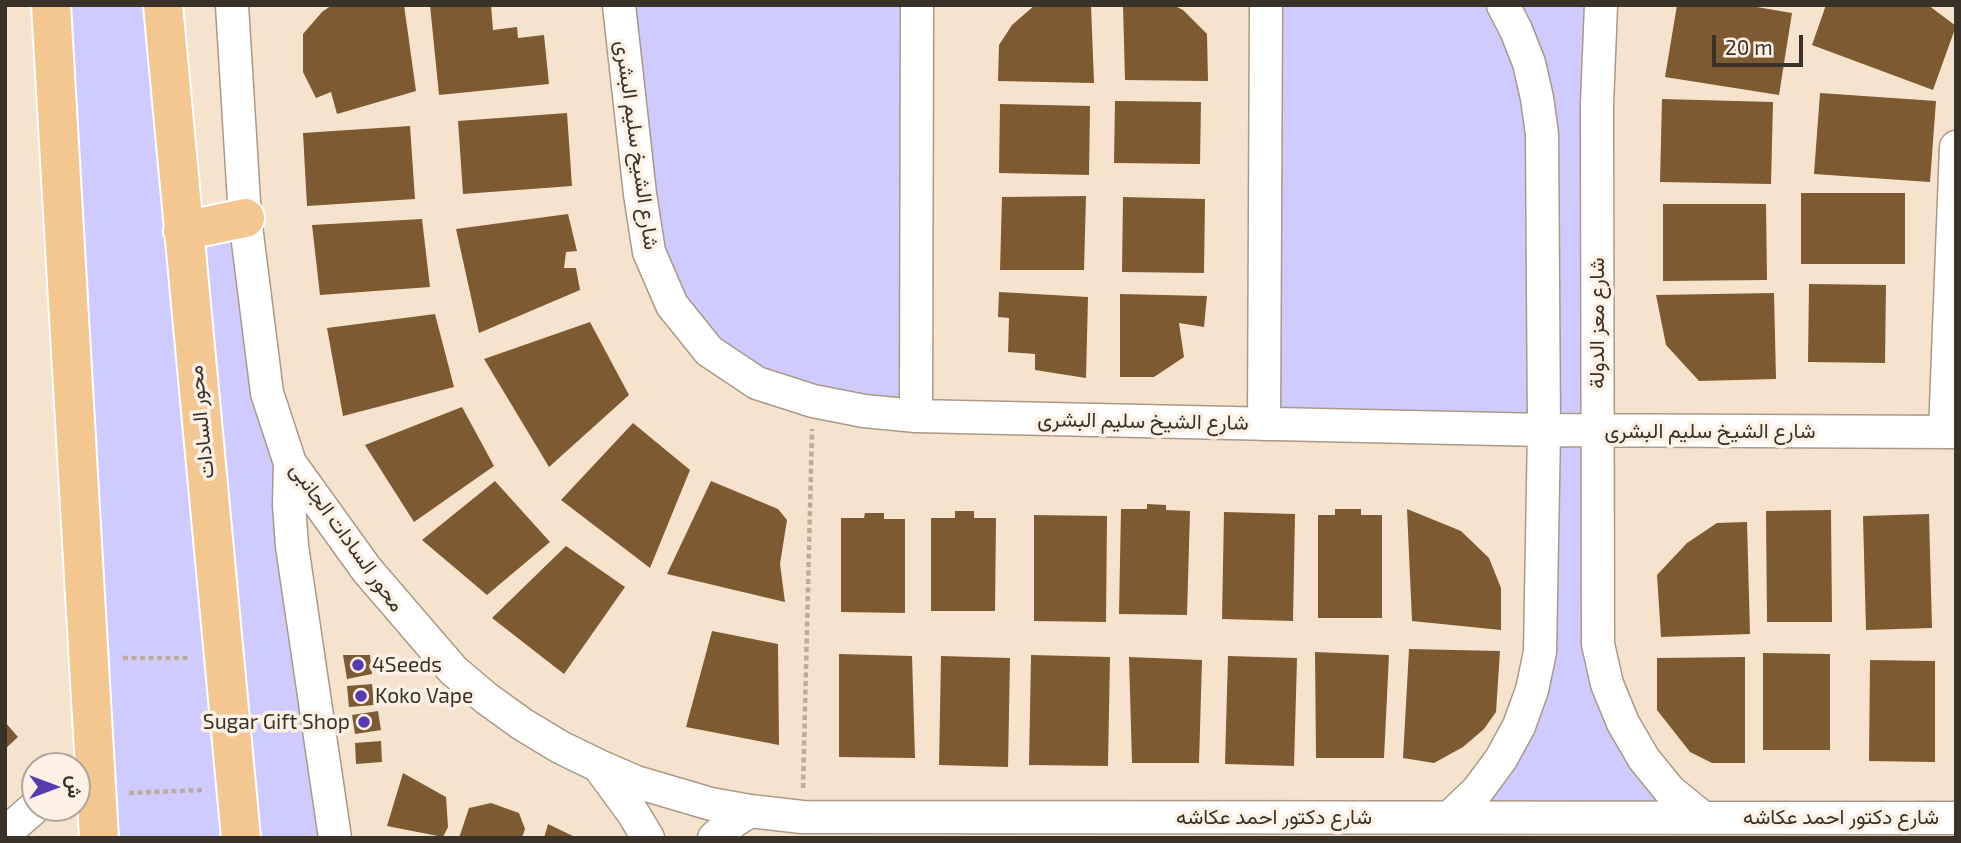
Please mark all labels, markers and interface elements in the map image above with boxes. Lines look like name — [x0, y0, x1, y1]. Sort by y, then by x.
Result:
scale bar — [1716, 21, 1807, 65]
text: 20 m — [1725, 34, 1773, 59]
street label: شارع الشيخ سليم البشرى — [610, 39, 664, 251]
street label: شارع معز الدولة — [1584, 257, 1610, 389]
street label: محور السادات — [183, 364, 219, 480]
street label: شارع الشيخ سليم البشرى — [1037, 407, 1249, 435]
street label: شارع الشيخ سليم البشرى — [1604, 418, 1816, 444]
street label: محور السادات الجانبى — [284, 457, 410, 617]
place label: 4Seeds — [372, 652, 442, 678]
marker: 4Seeds — [350, 657, 366, 673]
place label: Koko Vape — [375, 683, 473, 709]
marker: Koko Vape — [353, 688, 369, 704]
place label: Sugar Gift Shop — [203, 709, 350, 735]
marker: Sugar Gift Shop — [356, 714, 372, 730]
north arrow — [21, 752, 91, 822]
text: ش — [64, 776, 87, 798]
street label: شارع دكتور احمد عكاشه — [1176, 804, 1372, 830]
street label: شارع دكتور احمد عكاشه — [1743, 804, 1939, 830]

